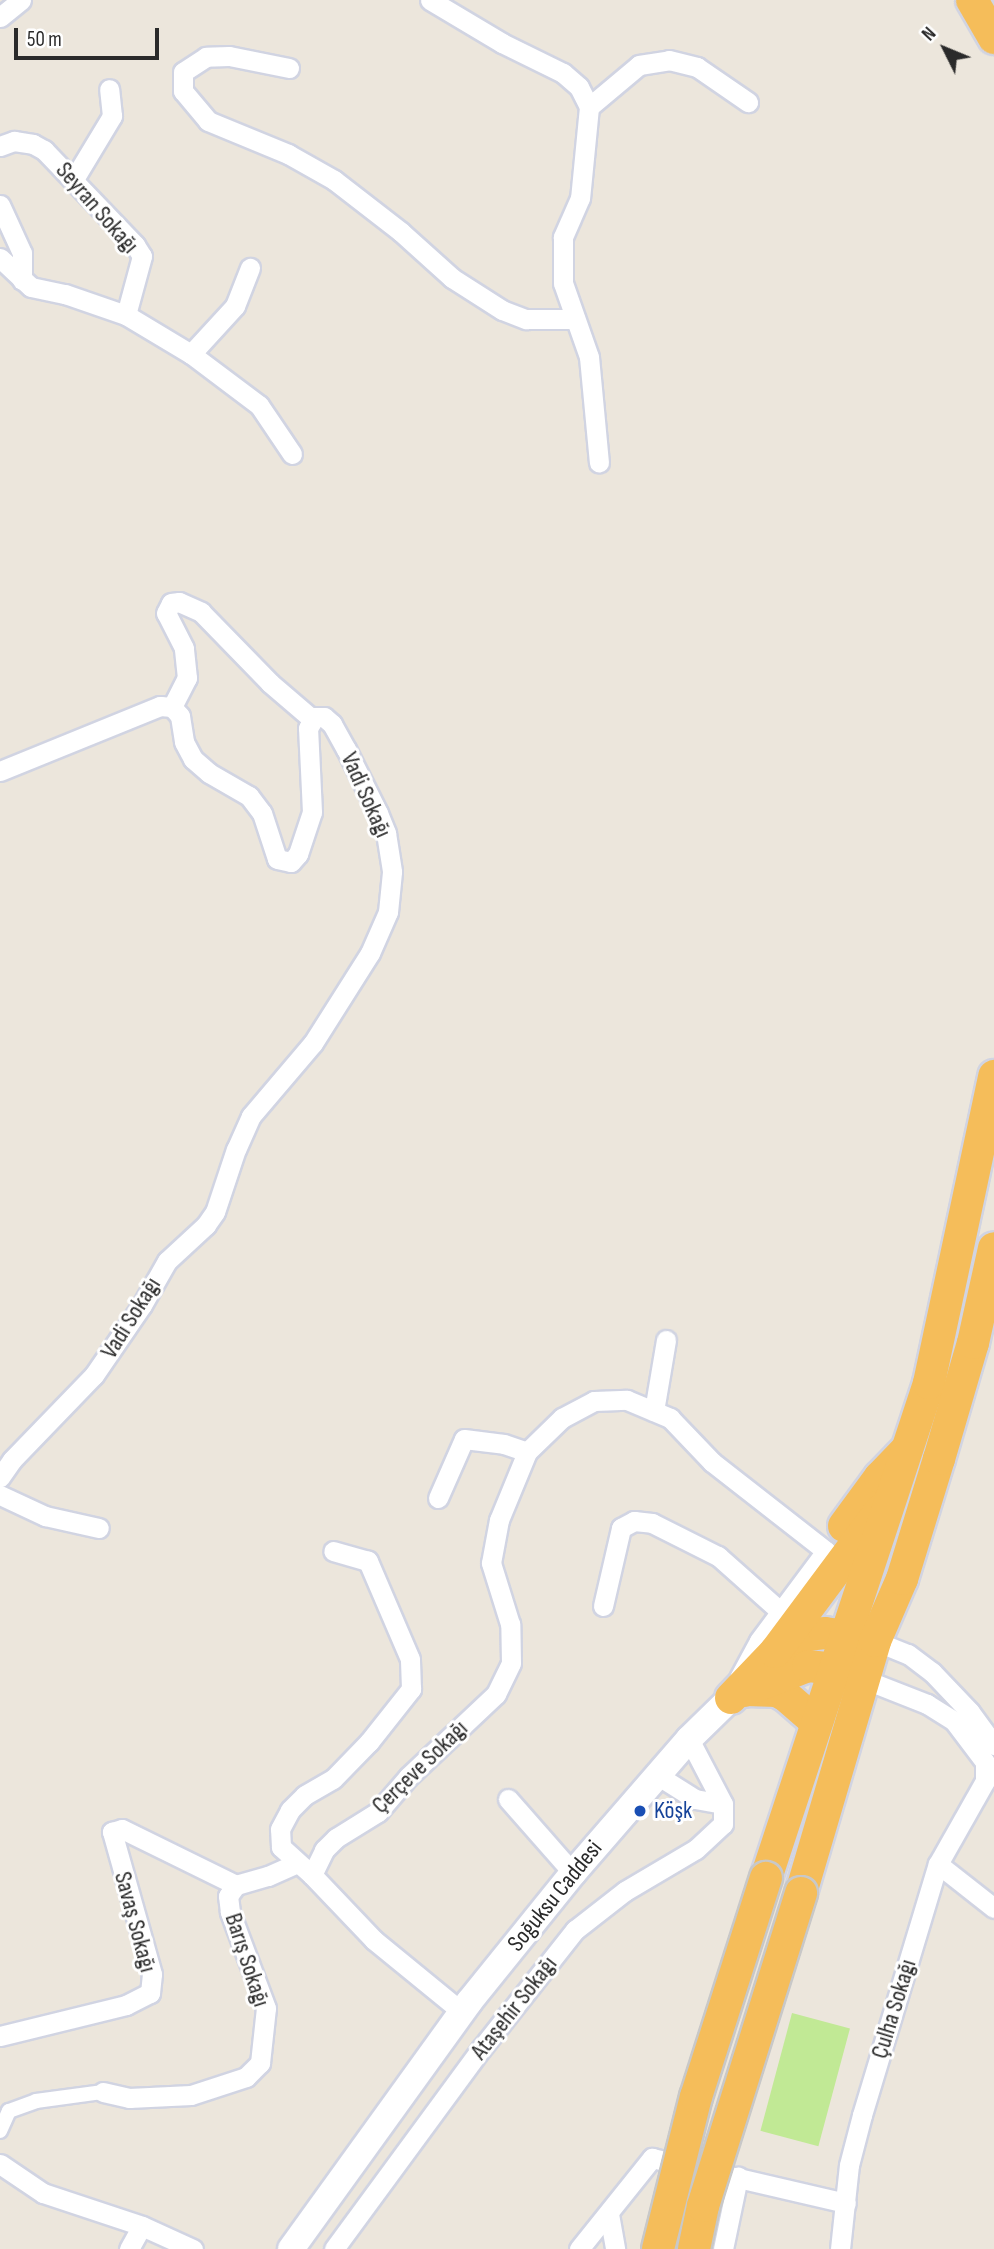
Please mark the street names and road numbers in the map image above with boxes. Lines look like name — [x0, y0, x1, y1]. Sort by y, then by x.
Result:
street label: Seyran Sokağı — [50, 156, 144, 260]
street label: Vadi Sokağı — [334, 748, 398, 842]
street label: Vadi Sokağı — [95, 1272, 167, 1364]
street label: Çerçeve Sokağı — [366, 1714, 474, 1820]
street label: Soğuksu Caddesi — [502, 1835, 608, 1957]
street label: Savaş Sokağı — [108, 1869, 162, 1975]
street label: Barış Sokağı — [218, 1910, 276, 2010]
street label: Ataşehir Sokağı — [465, 1951, 563, 2065]
street label: Çulha Sokağı — [865, 1956, 923, 2062]

